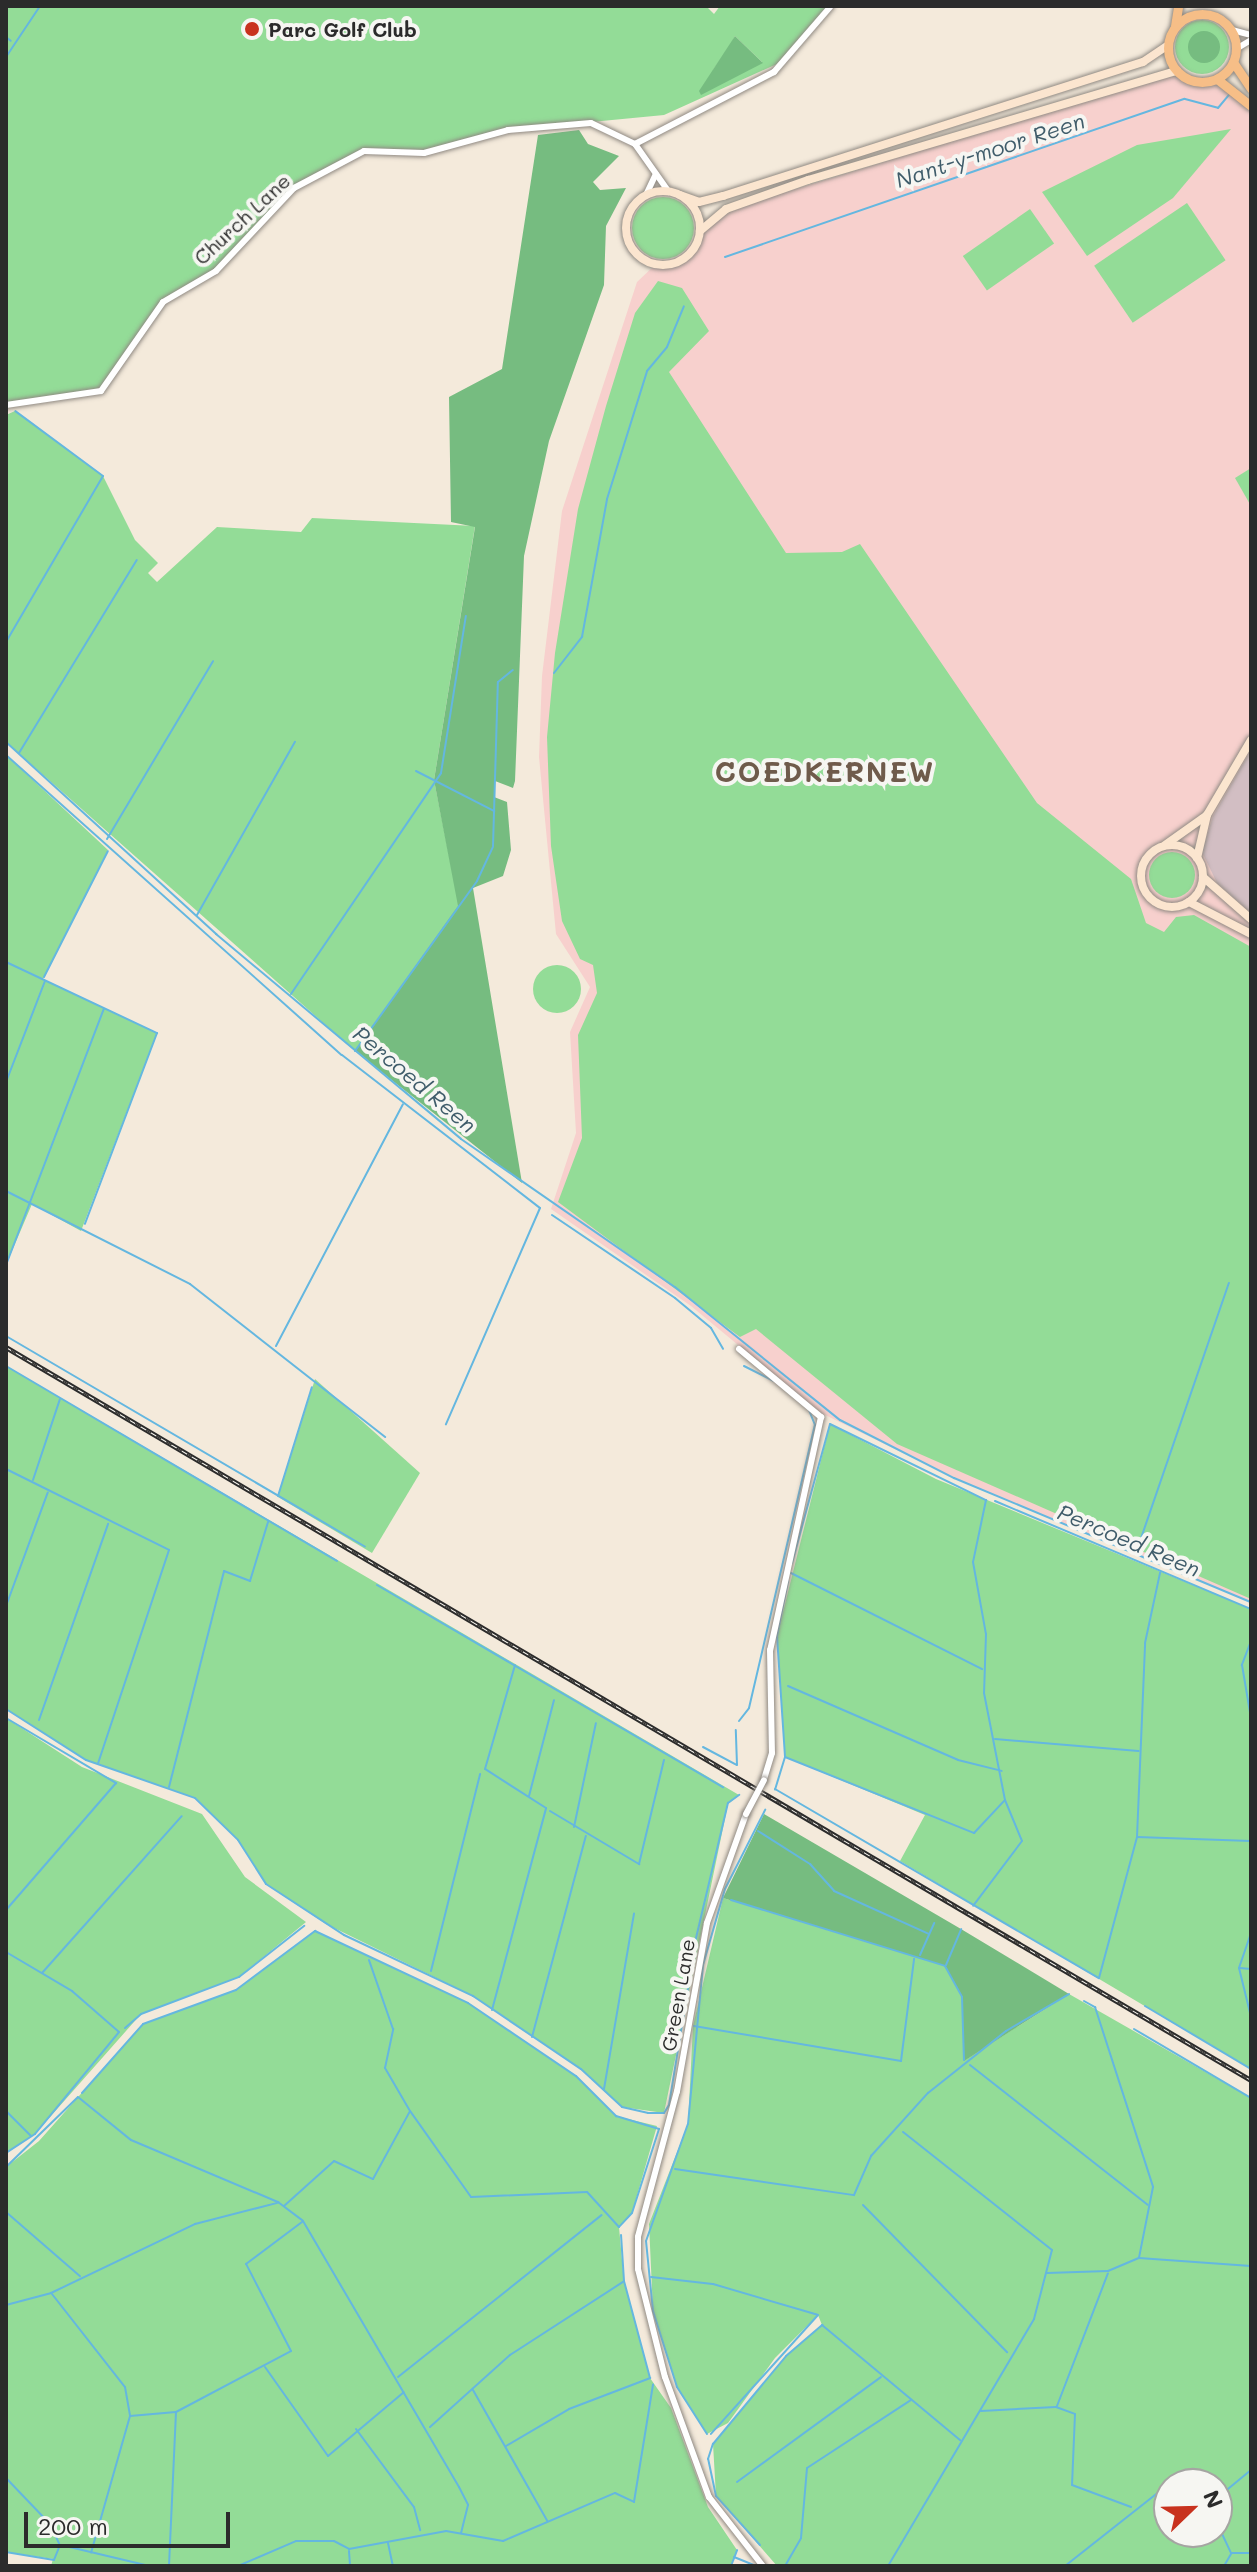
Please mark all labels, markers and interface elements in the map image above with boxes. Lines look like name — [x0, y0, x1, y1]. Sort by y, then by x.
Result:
place label: Parc Golf Club — [268, 17, 417, 41]
marker: Parc Golf Club — [243, 20, 261, 38]
water label: Nant-y-moor Reen — [892, 107, 1088, 193]
street label: Church Lane — [189, 168, 295, 270]
district label: COEDKERNEW — [715, 754, 935, 788]
water label: Percoed Reen — [348, 1020, 482, 1138]
water label: Percoed Reen — [1054, 1498, 1204, 1582]
street label: Green Lane — [656, 1937, 700, 2053]
north arrow — [1153, 2468, 1233, 2548]
text: N — [1197, 2486, 1230, 2513]
scale bar — [28, 2496, 234, 2546]
text: 200 m — [38, 2510, 108, 2541]

